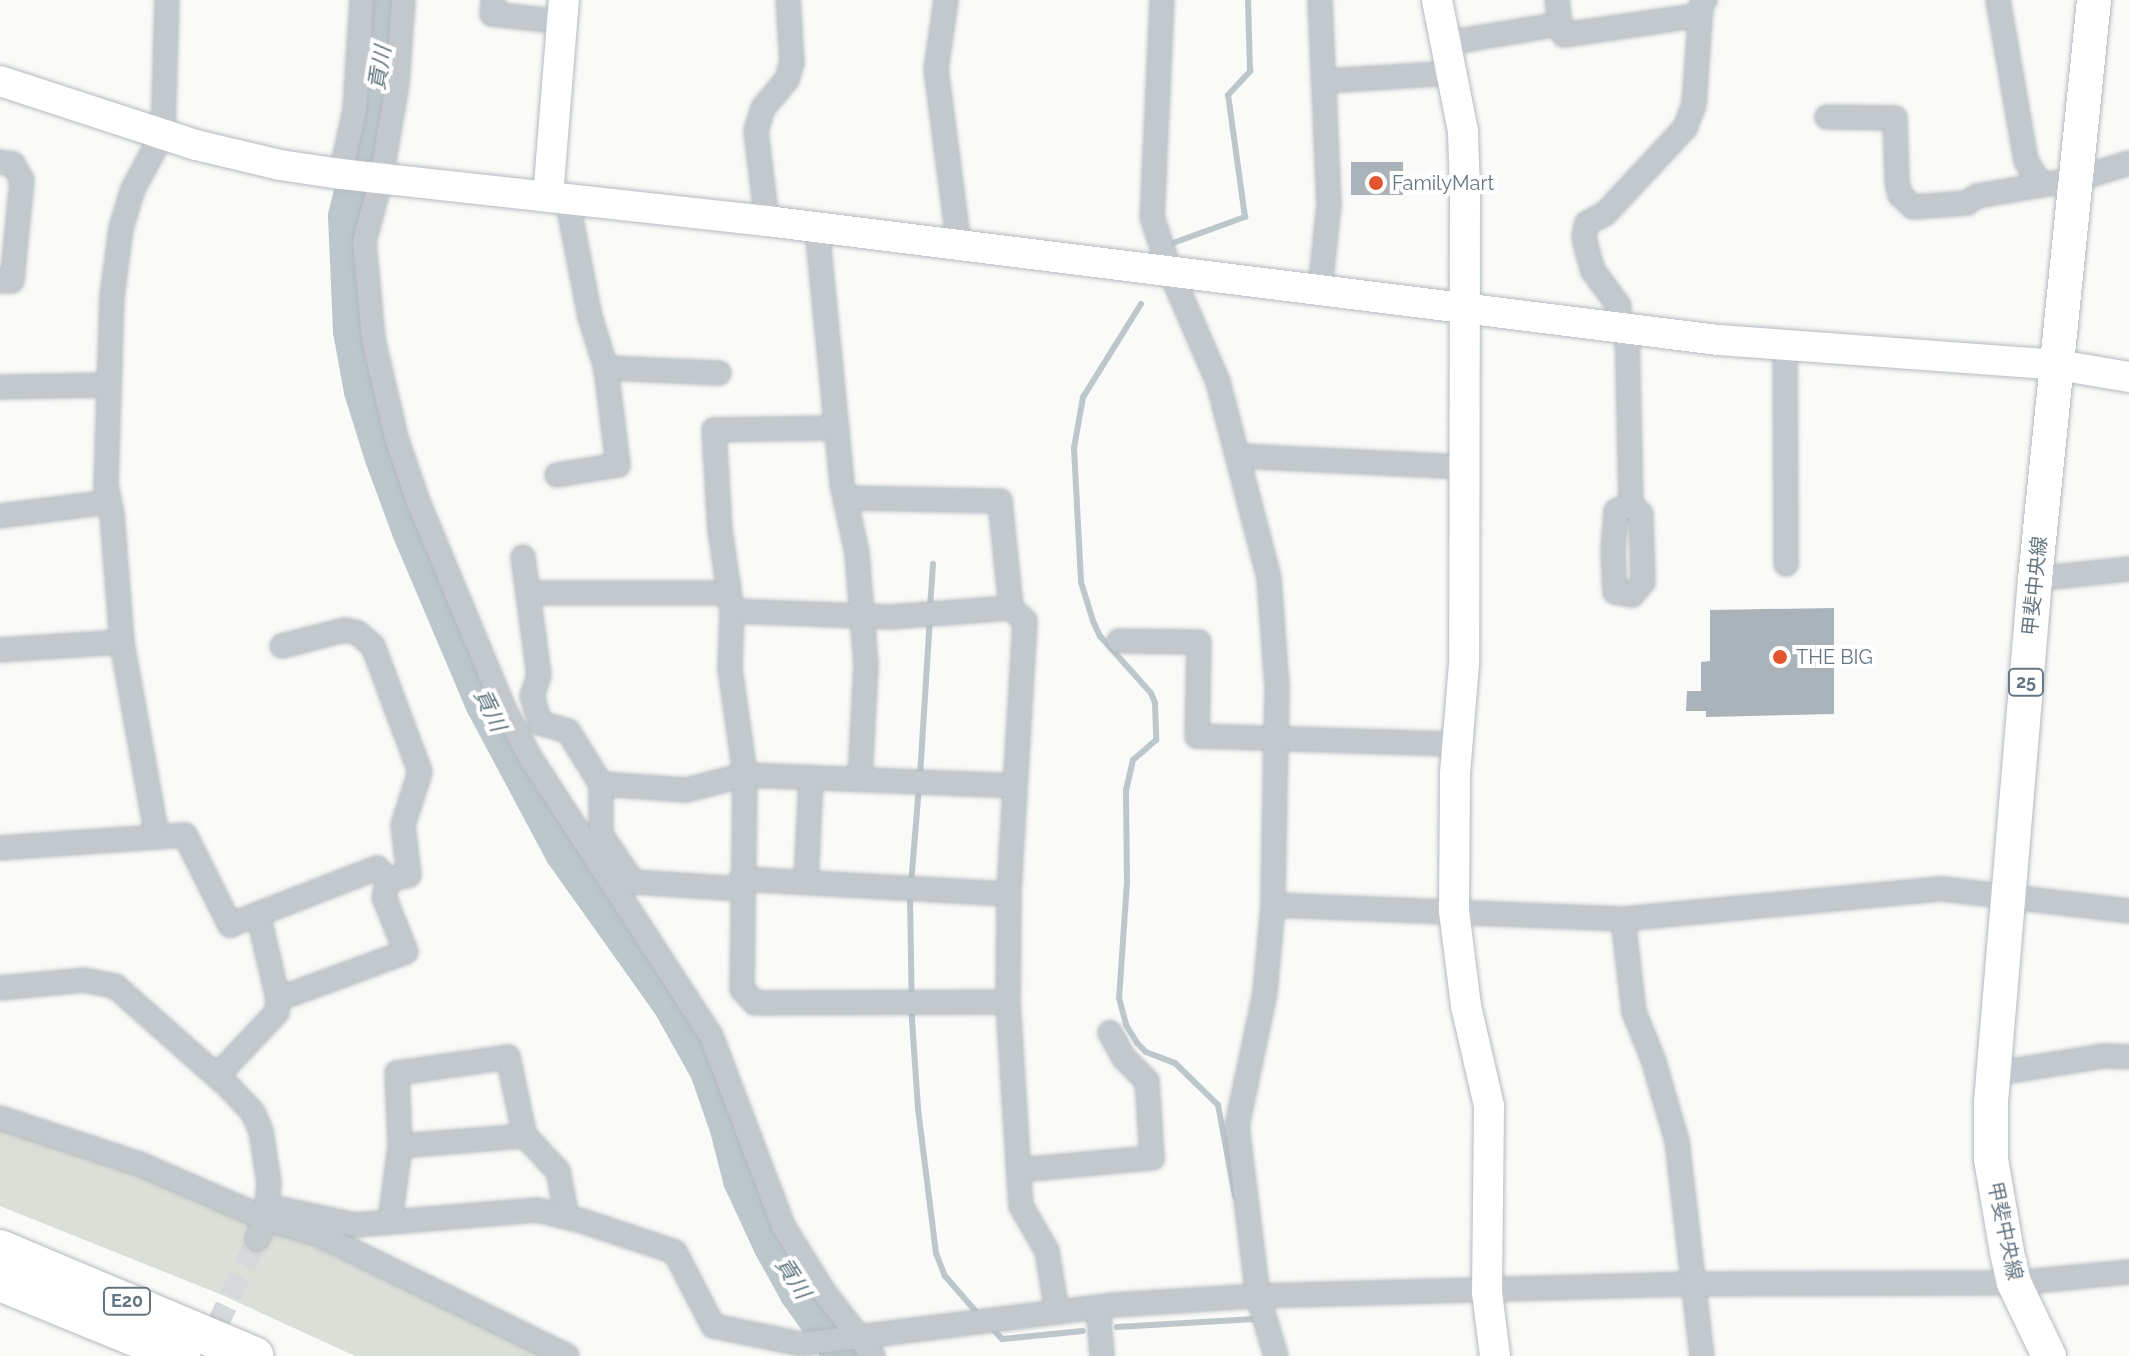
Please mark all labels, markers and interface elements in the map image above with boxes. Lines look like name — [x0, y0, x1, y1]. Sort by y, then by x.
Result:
water label: 貢川 — [364, 44, 396, 92]
place label: FamilyMart — [1392, 171, 1494, 195]
marker: FamilyMart — [1367, 174, 1385, 192]
street label: 甲斐中央線 — [2018, 535, 2052, 637]
place label: THE BIG — [1796, 645, 1873, 669]
marker: THE BIG — [1771, 648, 1789, 666]
road number: 25 — [2006, 668, 2046, 696]
water label: 貢川 — [468, 684, 512, 736]
street label: 甲斐中央線 — [1983, 1180, 2027, 1282]
water label: 貢川 — [770, 1252, 816, 1304]
road number: E20 — [101, 1287, 153, 1315]

